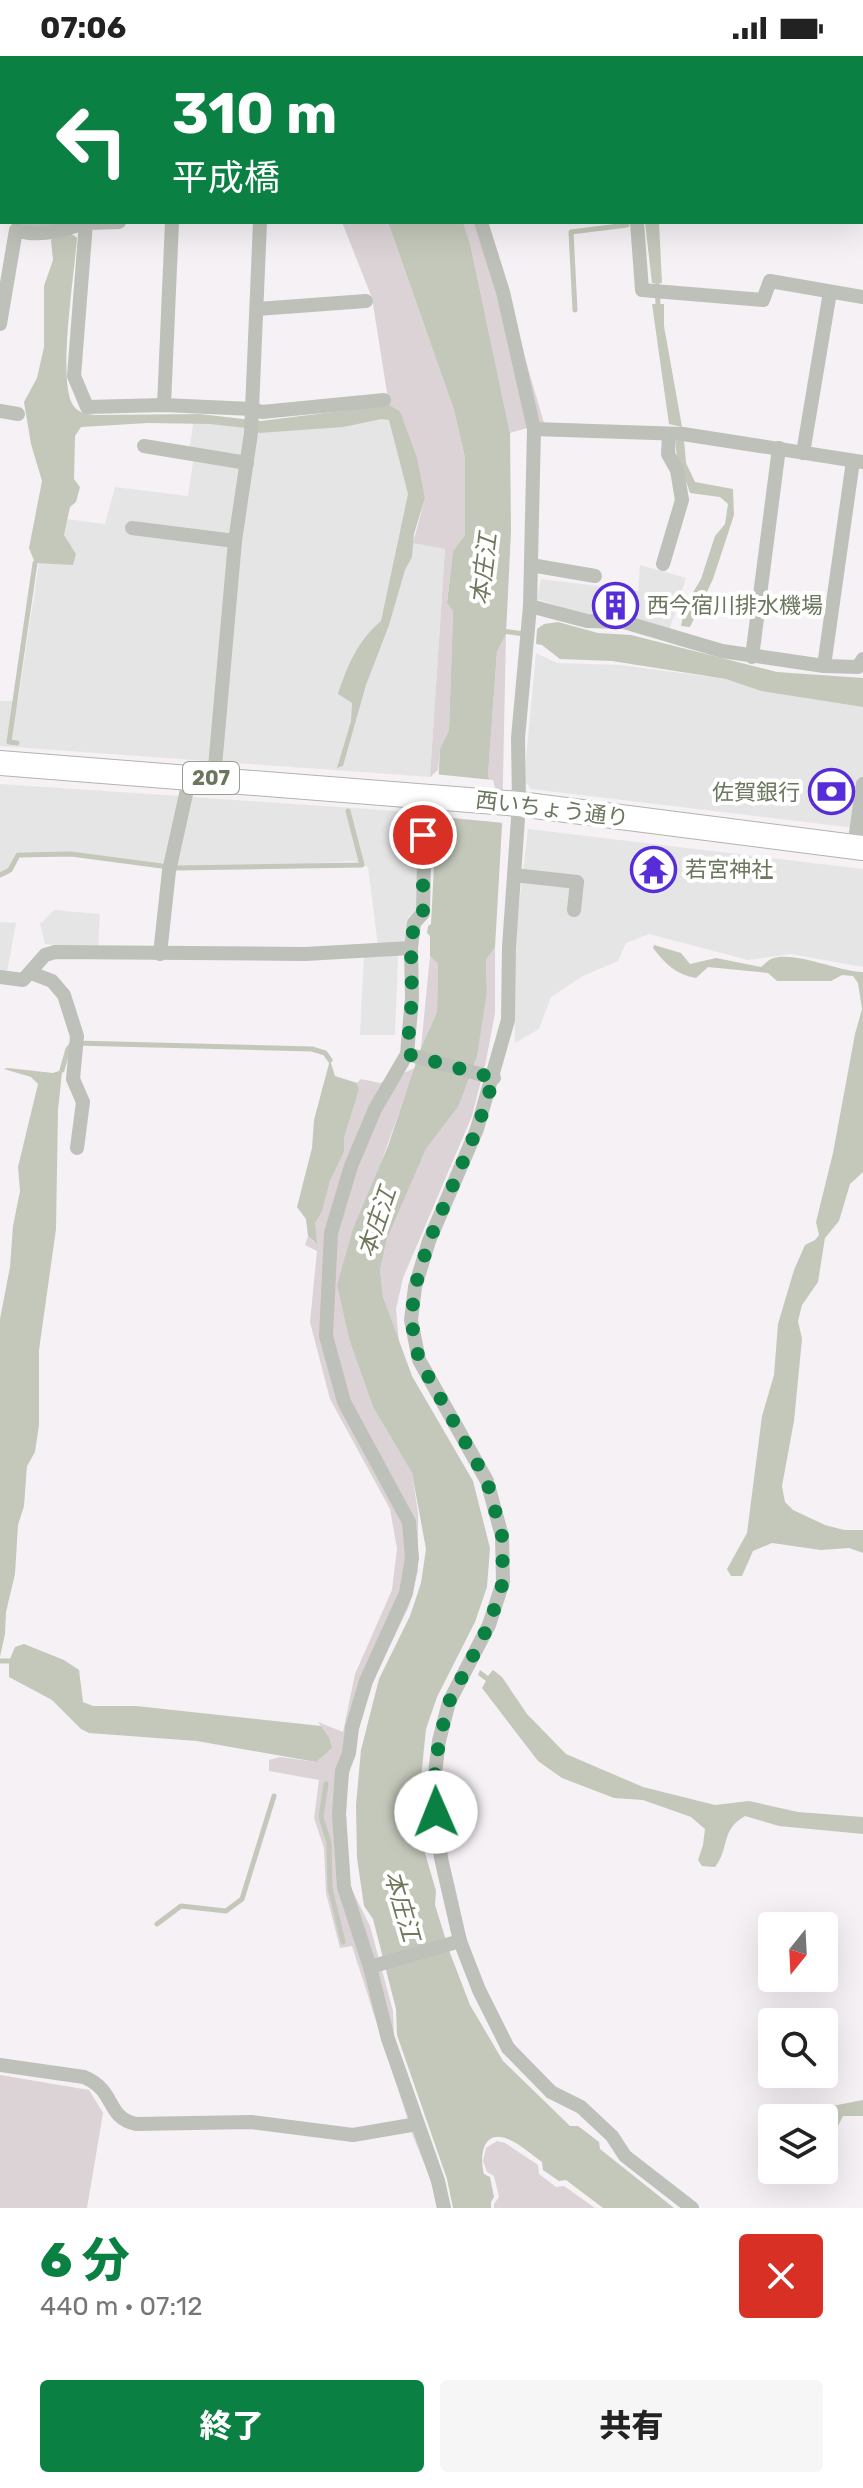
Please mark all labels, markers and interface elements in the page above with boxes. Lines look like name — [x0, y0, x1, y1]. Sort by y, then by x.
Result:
text: 07:06 — [40, 10, 126, 46]
text: 310 m — [172, 81, 337, 147]
icon: left — [40, 88, 144, 192]
text: 平成橋 — [172, 156, 280, 199]
water label: 本庄江 — [466, 529, 503, 606]
building icon: 西今宿川排水機場 — [592, 581, 640, 629]
place label: 西今宿川排水機場 — [647, 592, 823, 619]
road number: 207 — [183, 762, 239, 794]
bank icon: 佐賀銀行 — [807, 768, 855, 816]
place label: 佐賀銀行 — [712, 779, 800, 806]
street label: 西いちょう通り — [474, 786, 630, 832]
pin — [389, 801, 457, 869]
icon: arrive — [401, 813, 445, 857]
temple icon: 若宮神社 — [630, 845, 678, 893]
place label: 若宮神社 — [685, 856, 773, 883]
water label: 本庄江 — [352, 1181, 403, 1261]
position arrow — [394, 1770, 478, 1854]
water label: 本庄江 — [379, 1868, 426, 1947]
north arrow — [758, 1912, 838, 1992]
map controls — [758, 1912, 838, 2184]
button: search — [758, 2008, 838, 2088]
button: layers — [758, 2104, 838, 2184]
text: 6 分 — [40, 2232, 130, 2289]
button: close — [739, 2234, 823, 2318]
text: 440 m · 07:12 — [40, 2291, 203, 2322]
button: 終了 — [40, 2380, 424, 2472]
button: 共有 — [440, 2380, 823, 2472]

